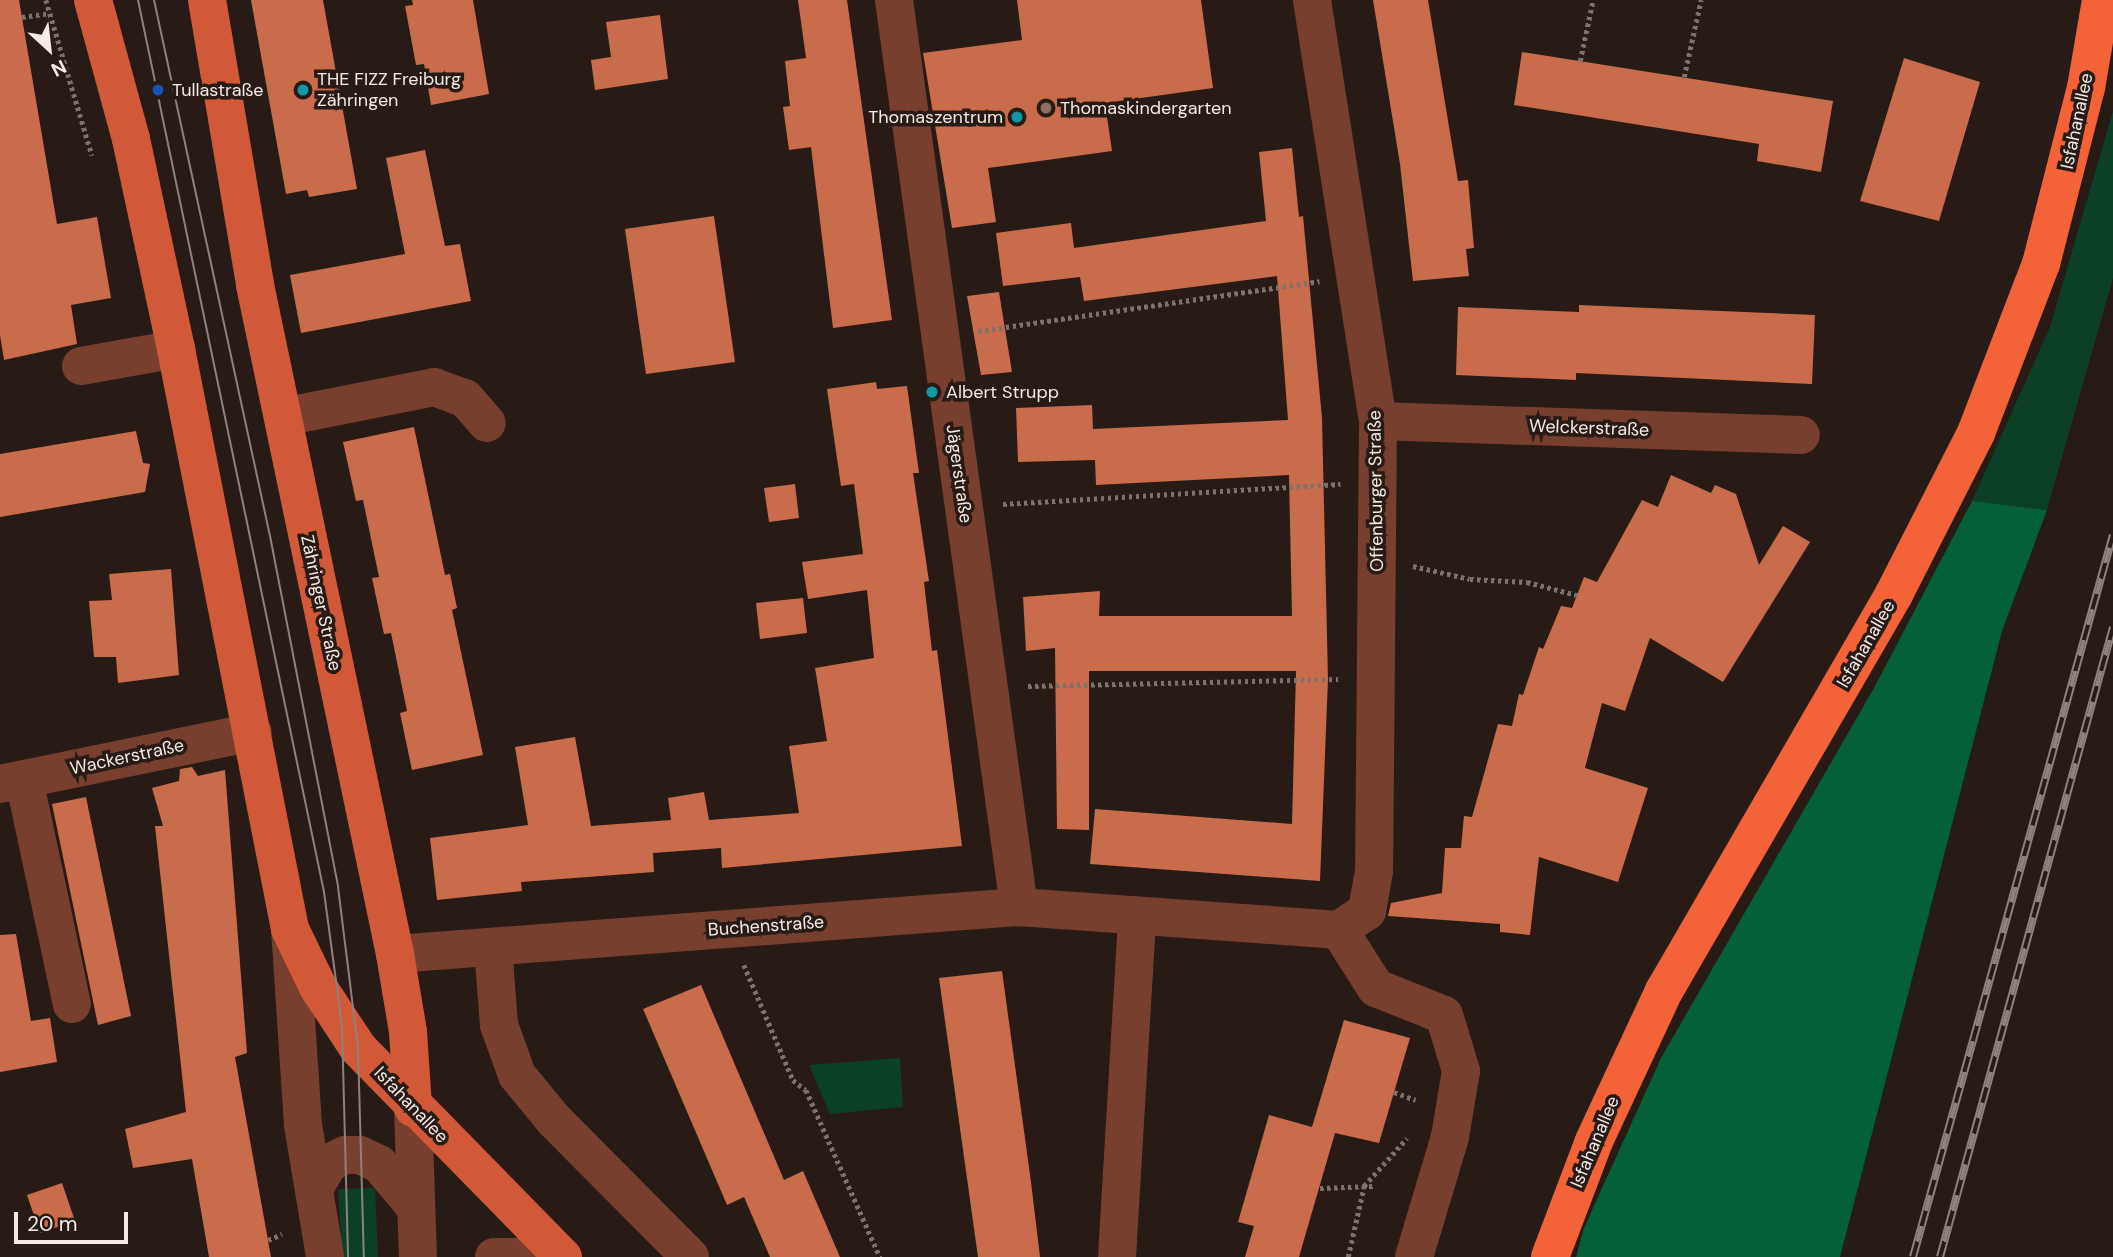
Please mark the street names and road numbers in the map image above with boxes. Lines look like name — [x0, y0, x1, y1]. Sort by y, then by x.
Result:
street label: Isfahanallee — [2056, 71, 2098, 171]
street label: Offenburger Straße — [1364, 410, 1388, 572]
street label: Welckerstraße — [1528, 415, 1650, 441]
street label: Jägerstraße — [941, 423, 977, 525]
street label: Zähringer Straße — [296, 533, 346, 673]
street label: Isfahanallee — [1832, 596, 1900, 692]
street label: Wackerstraße — [68, 734, 186, 780]
street label: Buchenstraße — [707, 911, 825, 941]
street label: Isfahanallee — [369, 1062, 453, 1148]
street label: Isfahanallee — [1566, 1093, 1624, 1191]

